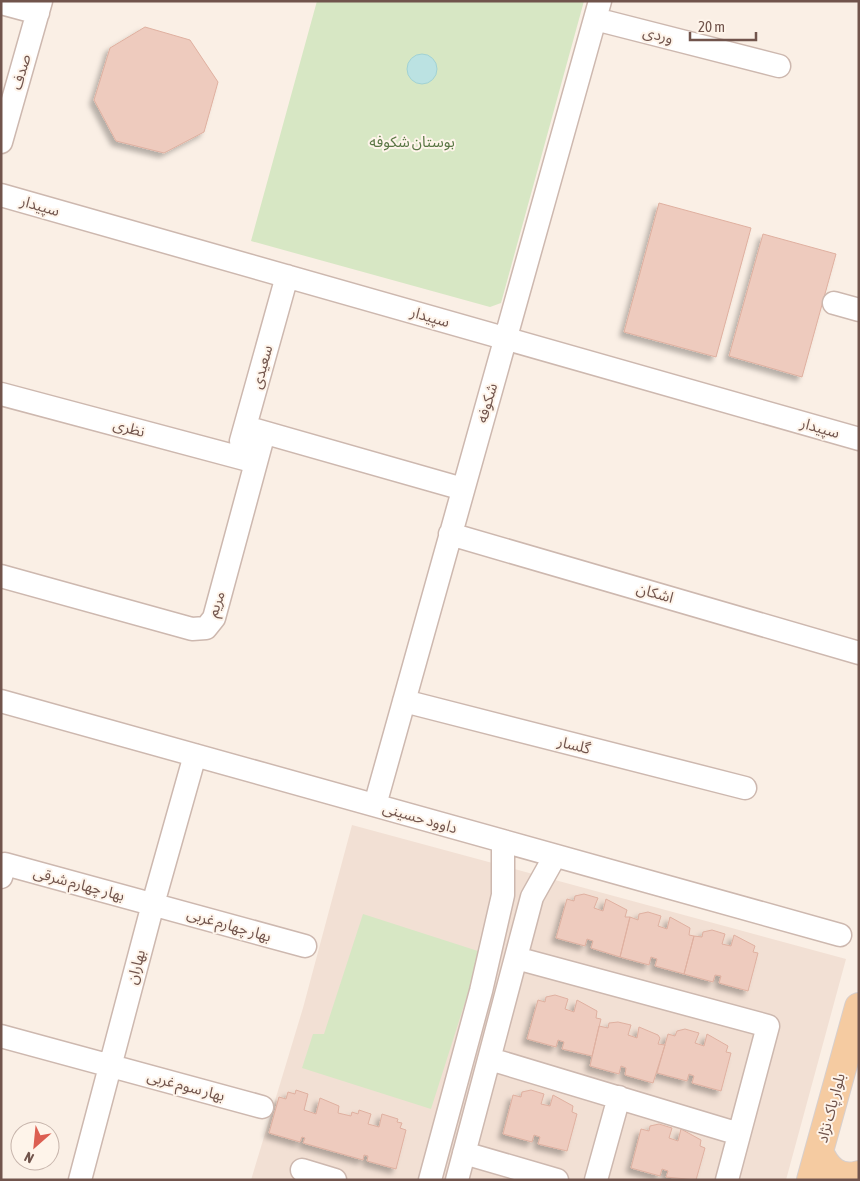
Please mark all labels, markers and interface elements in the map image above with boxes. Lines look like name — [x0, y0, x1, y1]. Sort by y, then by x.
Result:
scale bar — [690, 10, 756, 42]
text: 20 m — [698, 18, 725, 35]
street label: وردی — [641, 23, 675, 47]
street label: صدف — [7, 52, 34, 92]
park label: بوستان شکوفه — [369, 133, 455, 151]
street label: سپیدار — [17, 192, 62, 221]
street label: سپیدار — [407, 303, 452, 332]
street label: سعیدی — [248, 343, 277, 391]
street label: شکوفه — [473, 381, 501, 425]
street label: سپیدار — [797, 414, 842, 443]
street label: نظری — [111, 415, 147, 441]
street label: اشکان — [634, 579, 676, 607]
street label: مریم — [203, 589, 231, 620]
street label: گلسار — [555, 732, 593, 758]
street label: داوود حسینی — [381, 799, 459, 837]
street label: بهار چهارم شرقی — [31, 863, 127, 907]
street label: بهار چهارم غربی — [184, 904, 273, 948]
street label: بهاران — [123, 948, 149, 986]
street label: بهار سوم غربی — [145, 1067, 227, 1107]
street label: بلوار پاک نژاد — [813, 1071, 850, 1145]
north arrow — [10, 1121, 60, 1171]
text: N — [22, 1149, 36, 1167]

